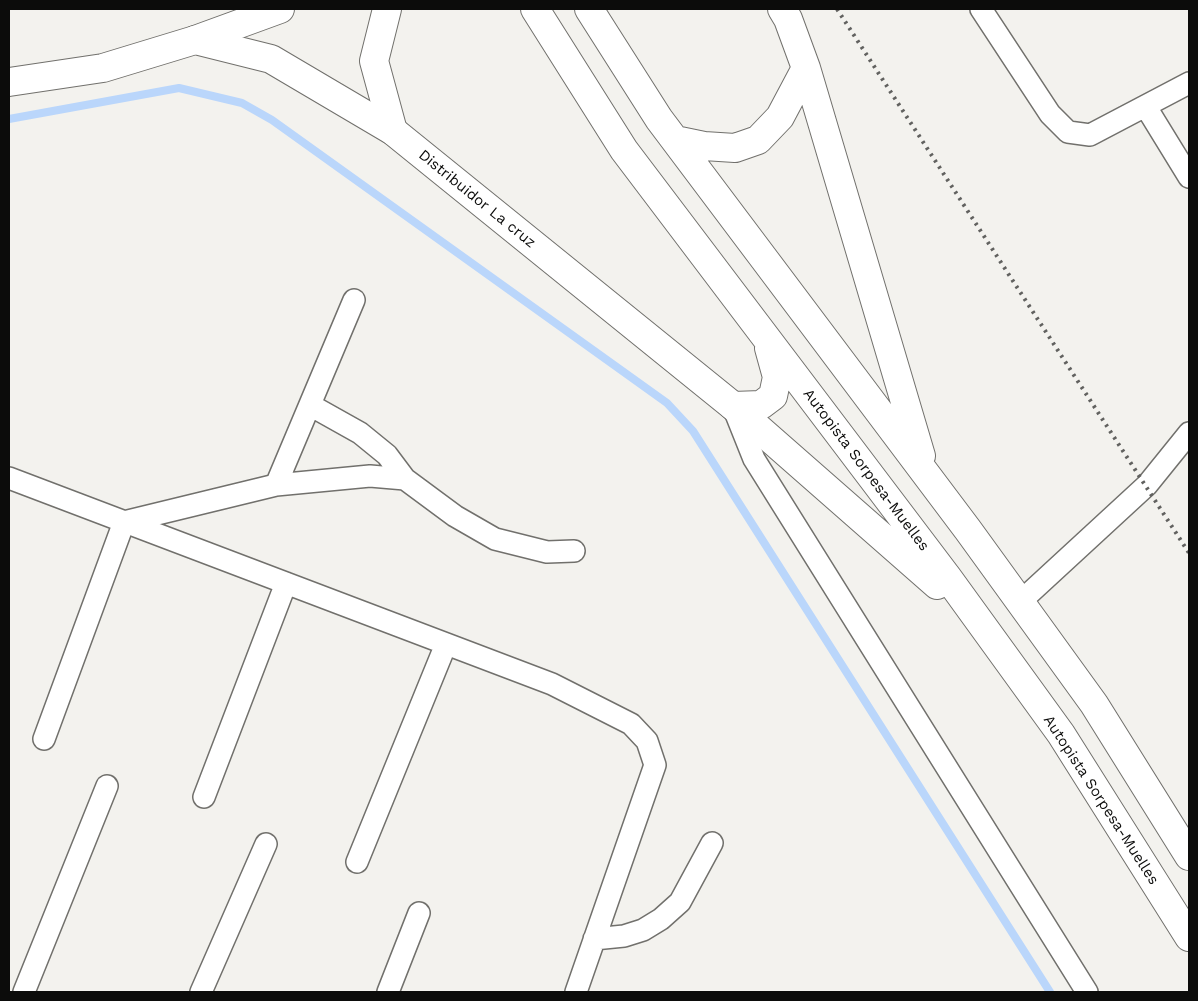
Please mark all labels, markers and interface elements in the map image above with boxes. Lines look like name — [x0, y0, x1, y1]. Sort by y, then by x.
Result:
street label: Distribuidor La cruz — [415, 146, 539, 252]
street label: Autopista Sorpesa-Muelles — [799, 385, 933, 555]
street label: Autopista Sorpesa-Muelles — [1039, 712, 1163, 888]

